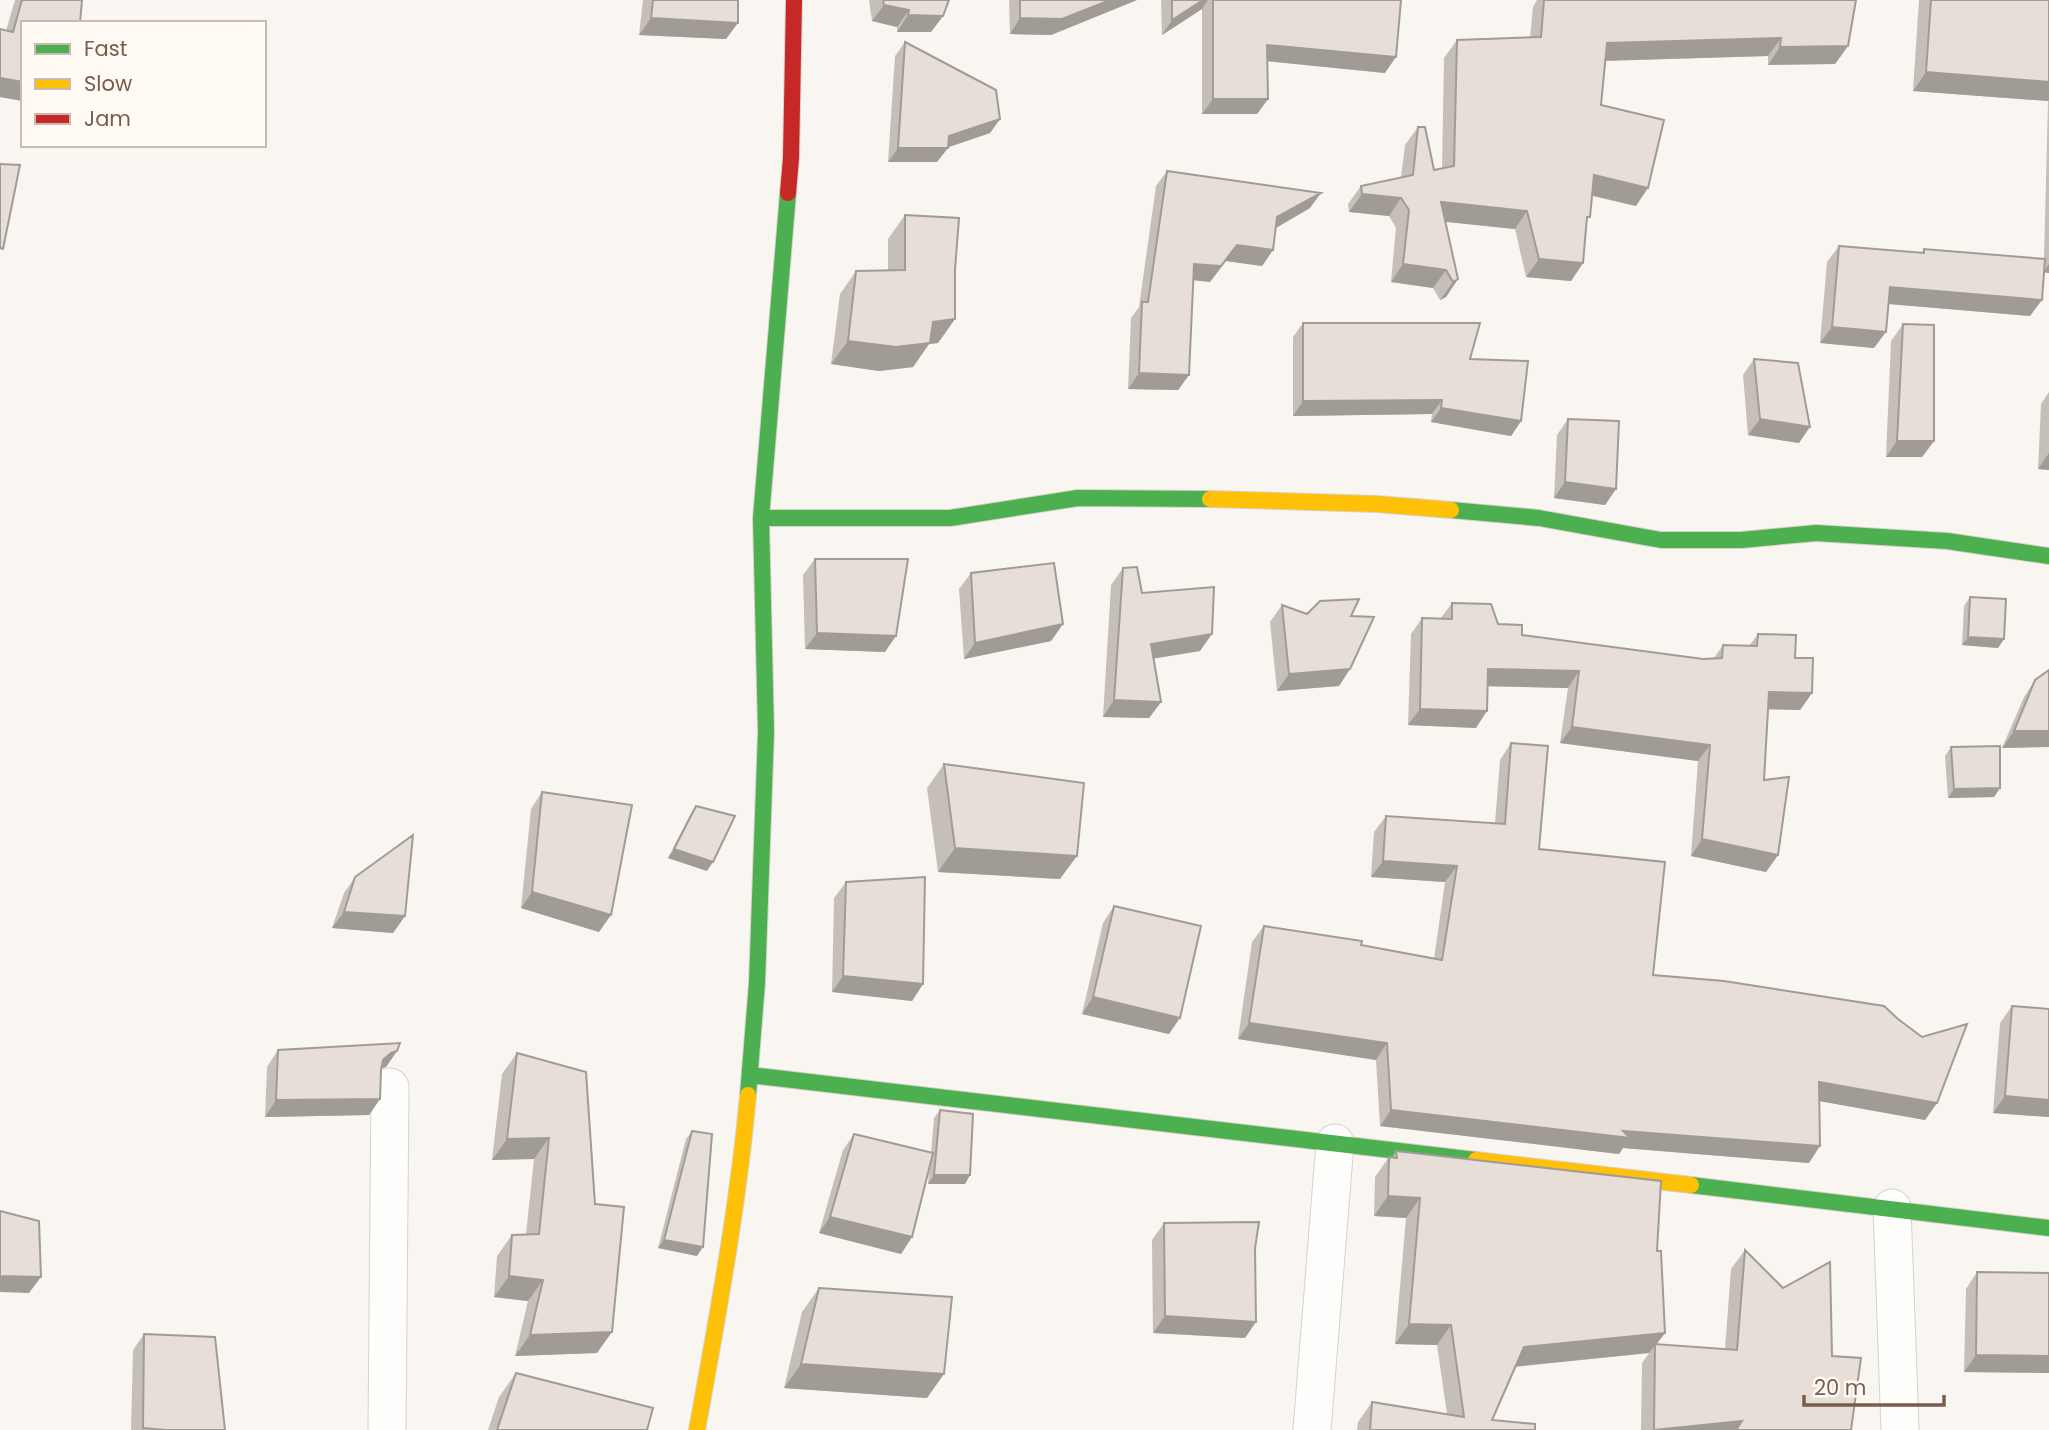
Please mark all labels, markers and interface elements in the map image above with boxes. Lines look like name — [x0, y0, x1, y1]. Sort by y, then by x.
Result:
legend — [21, 21, 266, 147]
text: Fast — [84, 34, 127, 63]
text: Slow — [84, 69, 132, 98]
text: Jam — [84, 104, 131, 133]
scale bar — [1804, 1364, 1944, 1408]
text: 20 m — [1814, 1373, 1867, 1402]

